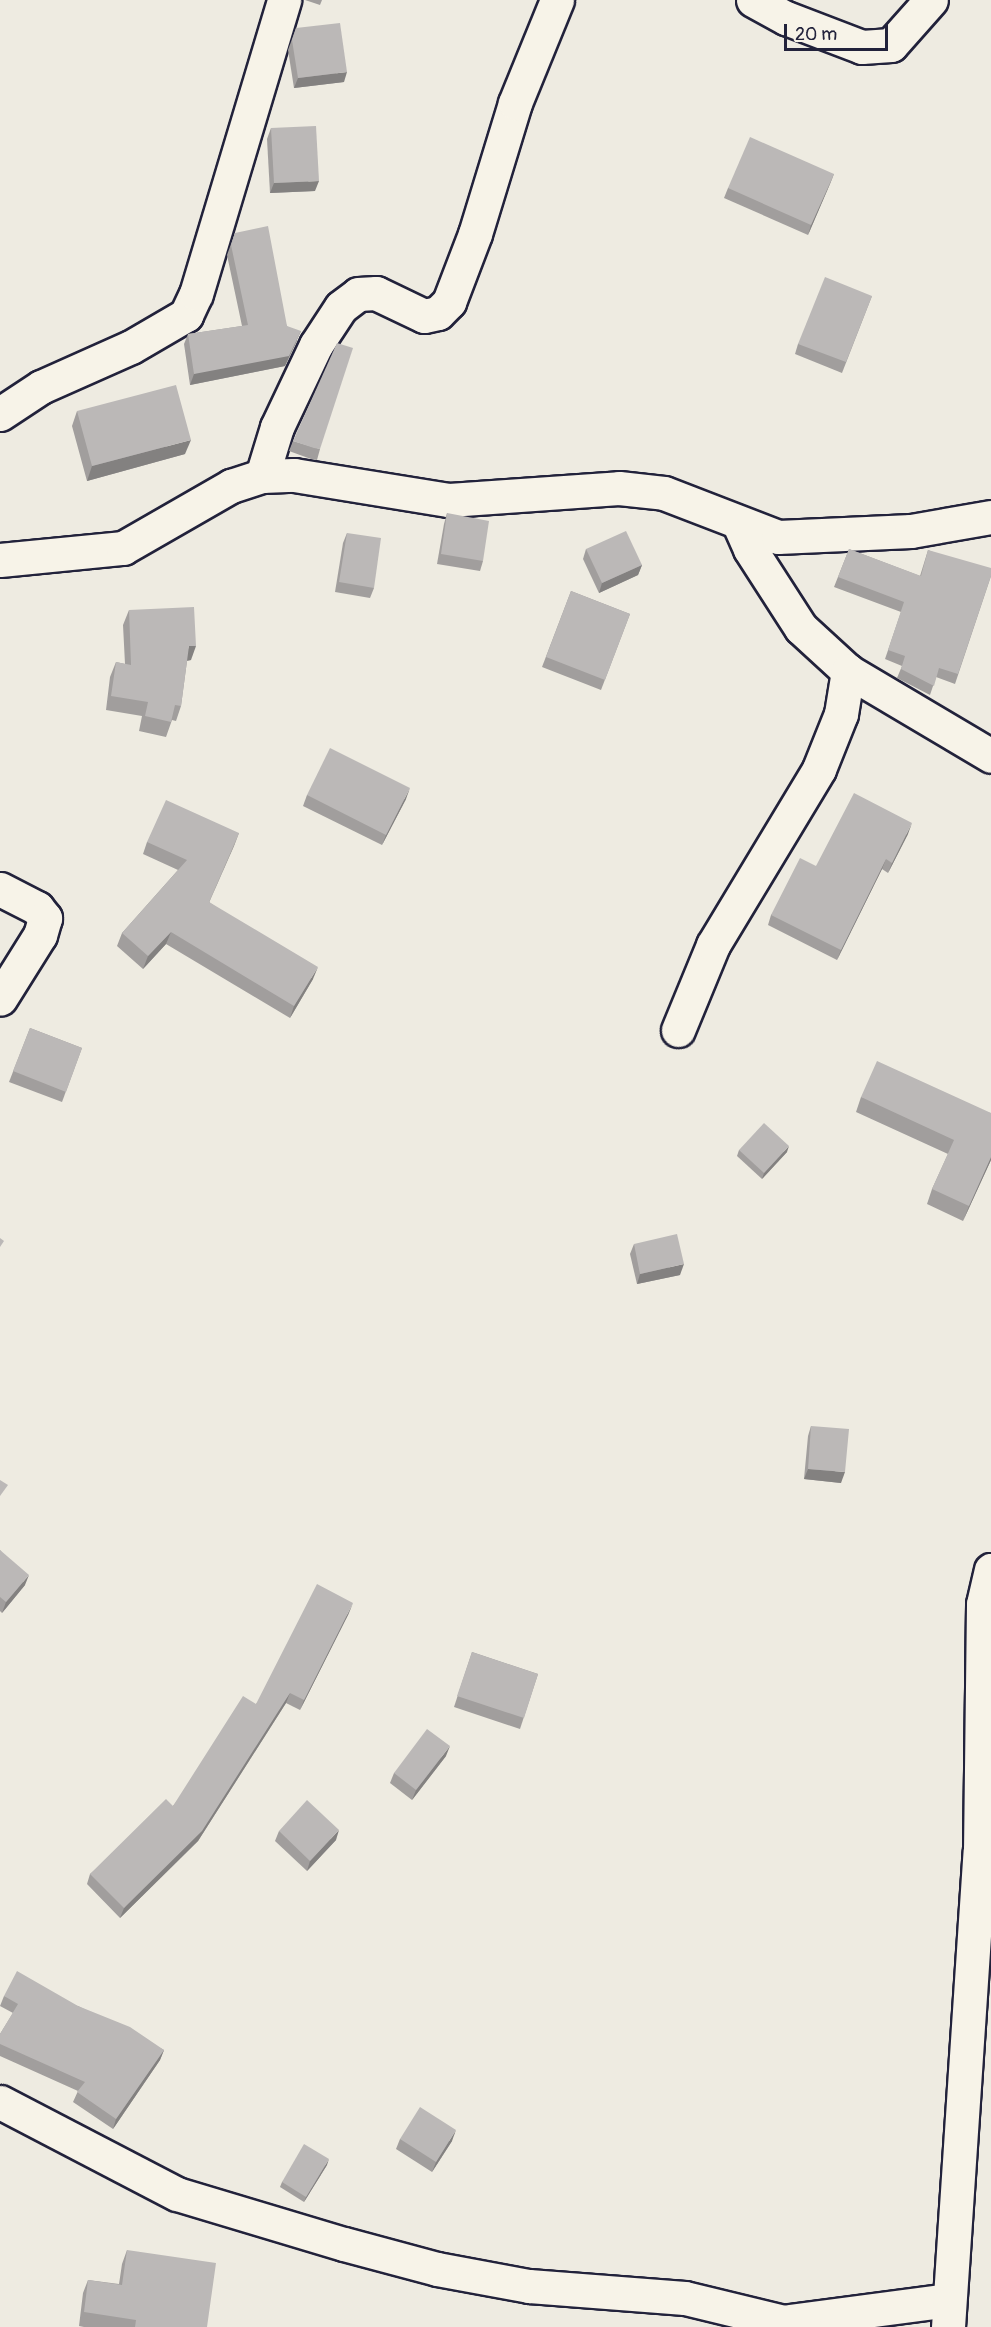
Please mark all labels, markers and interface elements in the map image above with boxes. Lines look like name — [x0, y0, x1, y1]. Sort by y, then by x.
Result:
scale bar — [787, 12, 890, 50]
text: 20 m — [795, 23, 837, 46]

